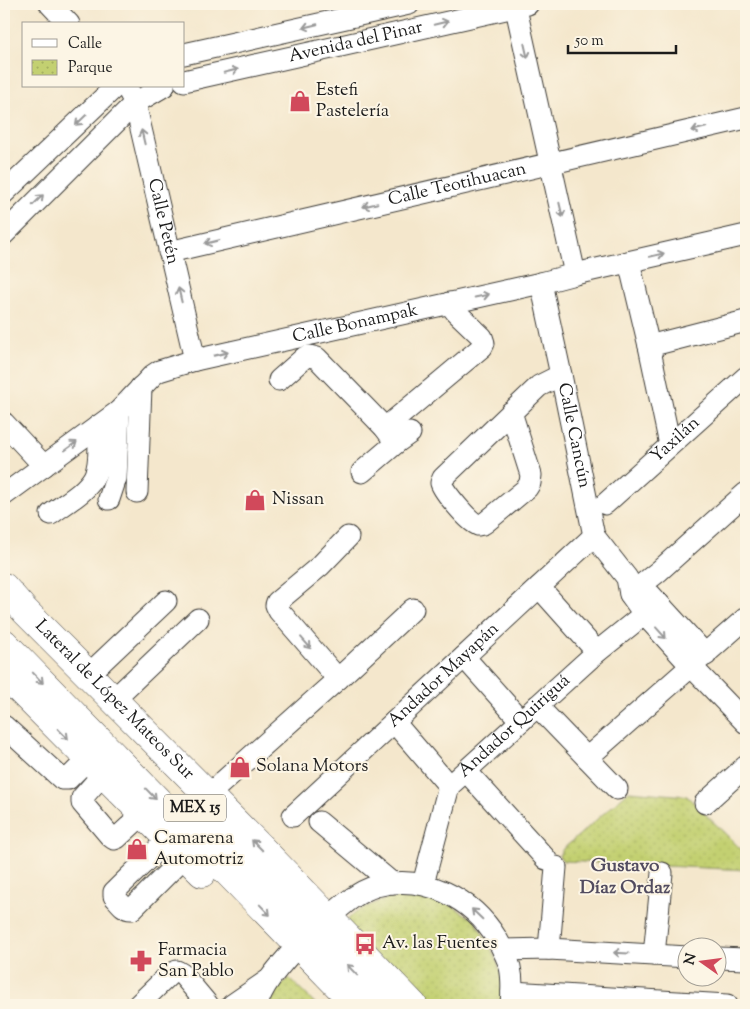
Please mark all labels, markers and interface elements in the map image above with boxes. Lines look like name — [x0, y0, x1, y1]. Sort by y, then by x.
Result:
street label: Avenida del Pinar — [286, 15, 425, 70]
one-way arrow — [433, 18, 449, 27]
legend — [22, 22, 185, 88]
one-way arrow — [302, 22, 318, 31]
scale bar — [568, 22, 675, 54]
text: 50 m — [574, 31, 604, 52]
text: Calle — [68, 34, 102, 55]
one-way arrow — [522, 43, 531, 59]
text: Parque — [68, 58, 112, 79]
one-way arrow — [223, 66, 239, 75]
place label: Estefi Pastelería — [316, 78, 389, 125]
shop icon: Estefi Pastelería — [287, 88, 313, 114]
one-way arrow — [74, 114, 87, 126]
one-way arrow — [691, 125, 707, 134]
one-way arrow — [138, 129, 147, 145]
street label: Calle Teotihuacan — [386, 156, 529, 214]
street label: Calle Petén — [140, 176, 185, 268]
one-way arrow — [32, 193, 44, 206]
one-way arrow — [363, 201, 379, 210]
one-way arrow — [557, 201, 566, 217]
one-way arrow — [204, 238, 220, 247]
one-way arrow — [649, 250, 665, 259]
one-way arrow — [175, 288, 184, 304]
one-way arrow — [474, 291, 490, 300]
street label: Calle Bonampak — [290, 298, 421, 351]
one-way arrow — [213, 349, 229, 358]
street label: Calle Cancún — [550, 381, 597, 491]
street label: Yaxilán — [645, 411, 706, 470]
one-way arrow — [64, 440, 77, 451]
shop icon: Nissan — [242, 487, 268, 513]
place label: Nissan — [272, 487, 325, 513]
street label: Lateral de López Mateos Sur — [28, 614, 200, 787]
street label: Andador Mayapán — [382, 617, 506, 734]
one-way arrow — [656, 627, 667, 640]
one-way arrow — [301, 636, 312, 649]
street label: Andador Quiriguá — [453, 669, 577, 784]
one-way arrow — [32, 672, 44, 684]
one-way arrow — [57, 727, 69, 740]
shop icon: Solana Motors — [227, 754, 253, 780]
place label: Solana Motors — [256, 754, 368, 780]
one-way arrow — [145, 788, 157, 800]
road number: MEX 15 — [164, 794, 226, 821]
place label: Camarena Automotriz — [154, 826, 244, 873]
shop icon: Camarena Automotriz — [124, 836, 150, 862]
one-way arrow — [251, 838, 263, 851]
district label: Gustavo Díaz Ordaz — [580, 853, 670, 902]
one-way arrow — [259, 904, 271, 917]
one-way arrow — [471, 908, 483, 920]
bus stop icon: Av. las Fuentes — [352, 931, 378, 957]
place label: Av. las Fuentes — [382, 931, 497, 957]
north arrow — [678, 936, 728, 986]
place label: Farmacia San Pablo — [158, 938, 234, 985]
pharmacy icon: Farmacia San Pablo — [128, 948, 154, 974]
one-way arrow — [614, 949, 630, 958]
text: N — [680, 951, 702, 967]
one-way arrow — [346, 964, 358, 977]

